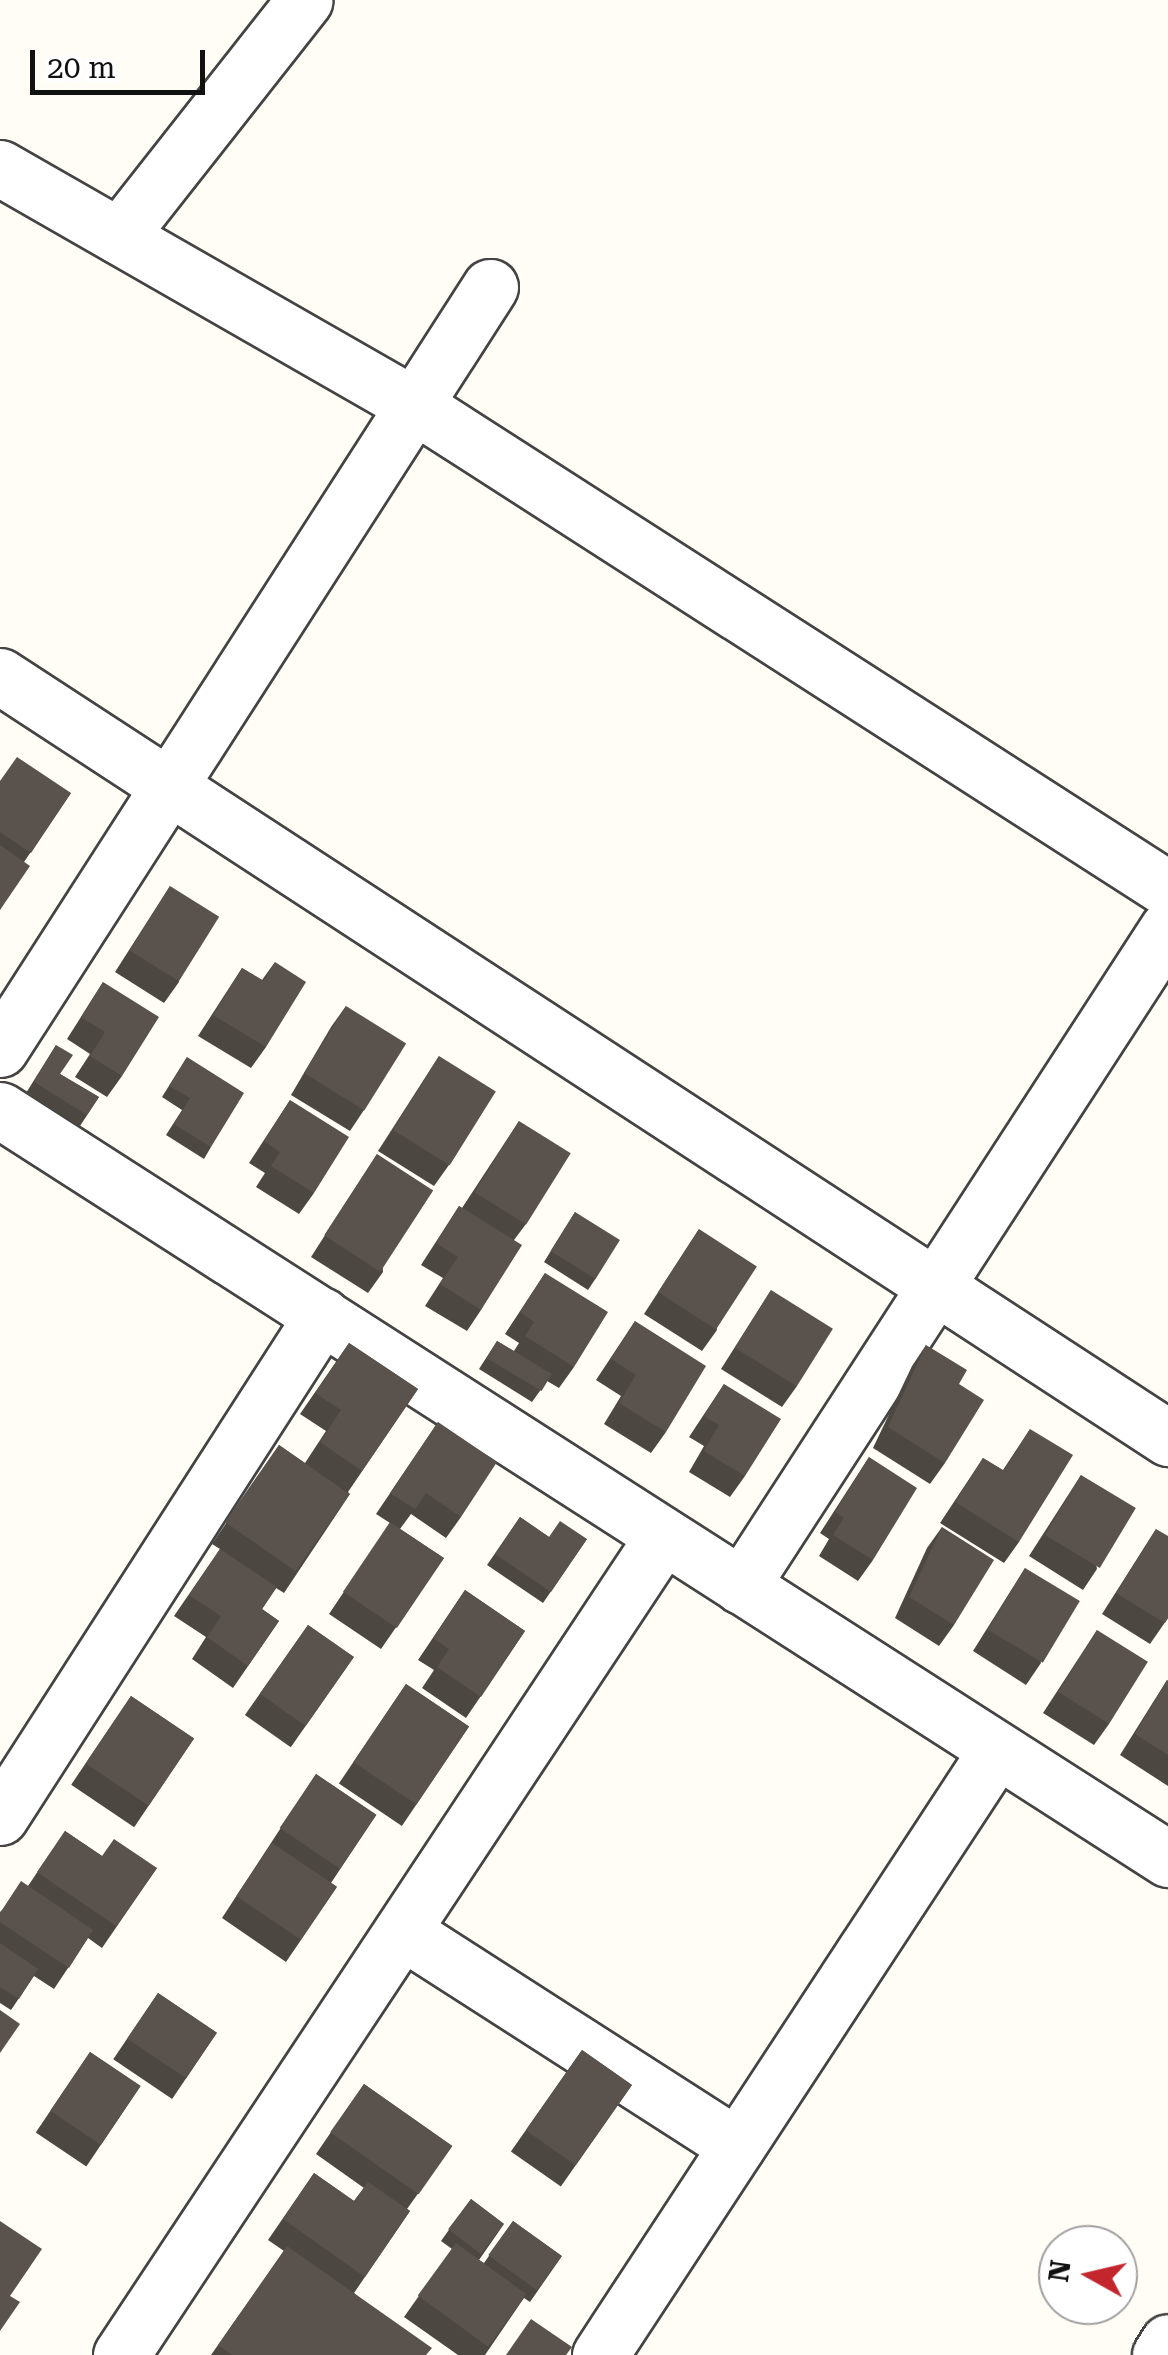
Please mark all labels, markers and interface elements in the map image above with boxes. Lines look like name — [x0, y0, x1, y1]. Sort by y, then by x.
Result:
scale bar — [35, 30, 210, 92]
text: 20 m — [47, 50, 116, 85]
north arrow — [1038, 2225, 1138, 2325]
text: N — [1042, 2258, 1078, 2284]

